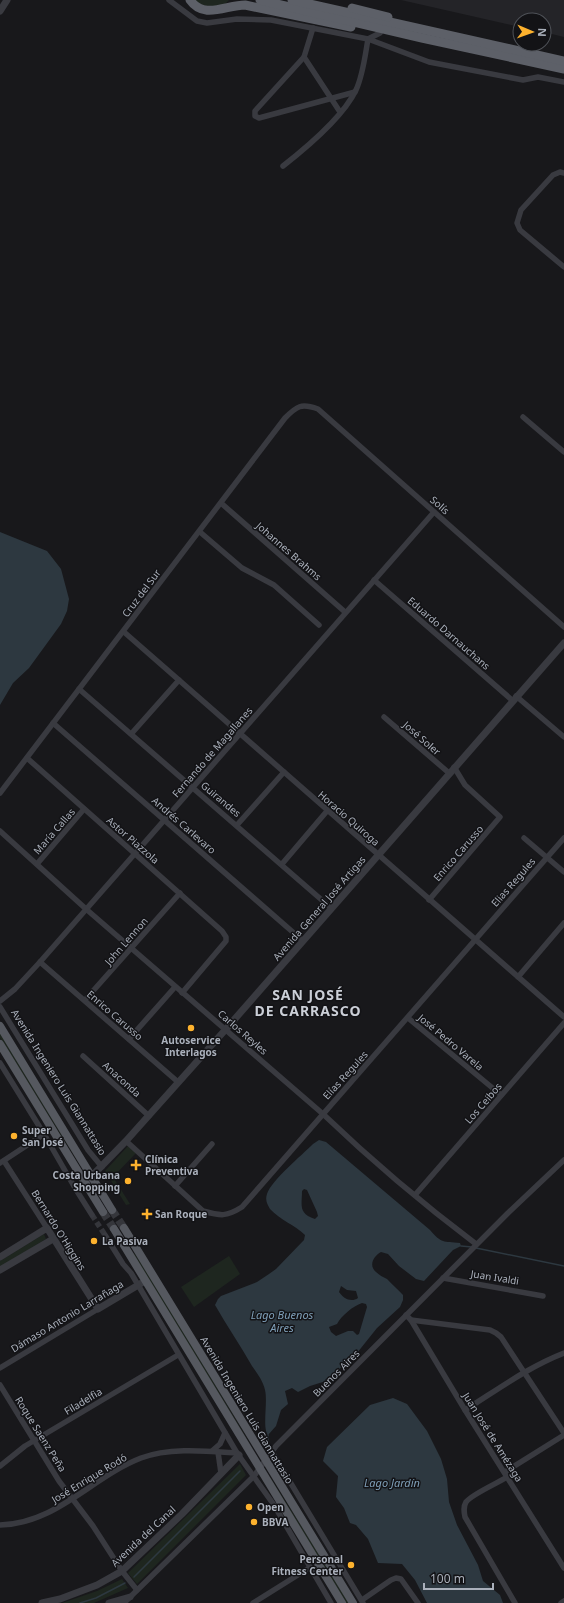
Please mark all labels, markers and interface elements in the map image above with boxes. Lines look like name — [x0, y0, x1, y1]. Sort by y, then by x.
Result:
north arrow — [512, 12, 552, 52]
text: N — [535, 28, 550, 37]
street label: Solís — [427, 493, 453, 517]
street label: Johannes Brahms — [253, 518, 325, 583]
street label: Cruz del Sur — [118, 566, 164, 620]
street label: Eduardo Darnauchans — [405, 593, 493, 673]
street label: Fernando de Magallanes — [169, 704, 255, 800]
street label: José Soler — [399, 717, 444, 758]
street label: Guirandes — [198, 778, 244, 820]
street label: Horacio Quiroga — [315, 787, 383, 849]
street label: Andrés Carlevaro — [149, 793, 219, 857]
street label: María Callas — [30, 805, 78, 857]
street label: Astor Piazzola — [104, 813, 162, 867]
street label: Enrico Carusso — [430, 822, 486, 884]
street label: Avenida General José Artigas — [270, 852, 369, 963]
street label: Elias Regules — [488, 854, 538, 910]
street label: John Lennon — [101, 914, 151, 969]
district label: SAN JOSÉ DE CARRASCO — [255, 985, 361, 1020]
street label: Enrico Carusso — [84, 987, 146, 1043]
street label: Avenida Ingeniero Luis Giannattasio — [8, 1006, 110, 1158]
street label: Carlos Reyles — [215, 1006, 271, 1058]
street label: José Pedro Varela — [415, 1010, 487, 1074]
marker: Autoservice Interlagos — [186, 1023, 196, 1033]
place label: Autoservice Interlagos — [161, 1033, 221, 1059]
street label: Elías Regules — [319, 1048, 371, 1102]
street label: Anaconda — [100, 1058, 144, 1100]
street label: Los Ceibos — [461, 1079, 505, 1127]
place label: Super San José — [22, 1123, 63, 1149]
marker: Super San José — [9, 1131, 19, 1141]
place label: Clínica Preventiva — [145, 1152, 198, 1178]
marker: Clínica Preventiva — [130, 1159, 142, 1171]
place label: Costa Urbana Shopping — [53, 1168, 120, 1194]
marker: Costa Urbana Shopping — [123, 1176, 133, 1186]
street label: Bernardo O'Higgins — [29, 1187, 90, 1273]
place label: San Roque — [155, 1207, 207, 1221]
marker: San Roque — [142, 1209, 152, 1219]
place label: La Pasiva — [102, 1234, 148, 1248]
marker: La Pasiva — [89, 1236, 99, 1246]
street label: Juan Ivaldi — [469, 1266, 520, 1288]
street label: Dámaso Antonio Larrañaga — [8, 1277, 126, 1355]
water label: Lago Buenos Aires — [251, 1307, 314, 1335]
street label: Avenida Ingeniero Luis Giannattasio — [197, 1334, 297, 1486]
street label: Buenos Aires — [309, 1346, 363, 1400]
street label: Filadelfia — [61, 1384, 105, 1418]
street label: Juan José de Amézaga — [459, 1389, 526, 1484]
street label: Roque Saenz Peña — [12, 1394, 70, 1474]
street label: José Enrique Rodó — [48, 1450, 129, 1506]
water label: Lago Jardín — [364, 1475, 420, 1490]
place label: Open — [257, 1500, 284, 1514]
street label: Avenida del Canal — [108, 1502, 178, 1570]
marker: Open — [244, 1502, 254, 1512]
place label: BBVA — [262, 1515, 288, 1529]
marker: BBVA — [249, 1517, 259, 1527]
place label: Personal Fitness Center — [271, 1552, 344, 1578]
marker: Personal Fitness Center — [346, 1560, 356, 1570]
scale bar — [424, 1565, 493, 1591]
text: 100 m — [430, 1570, 465, 1587]

